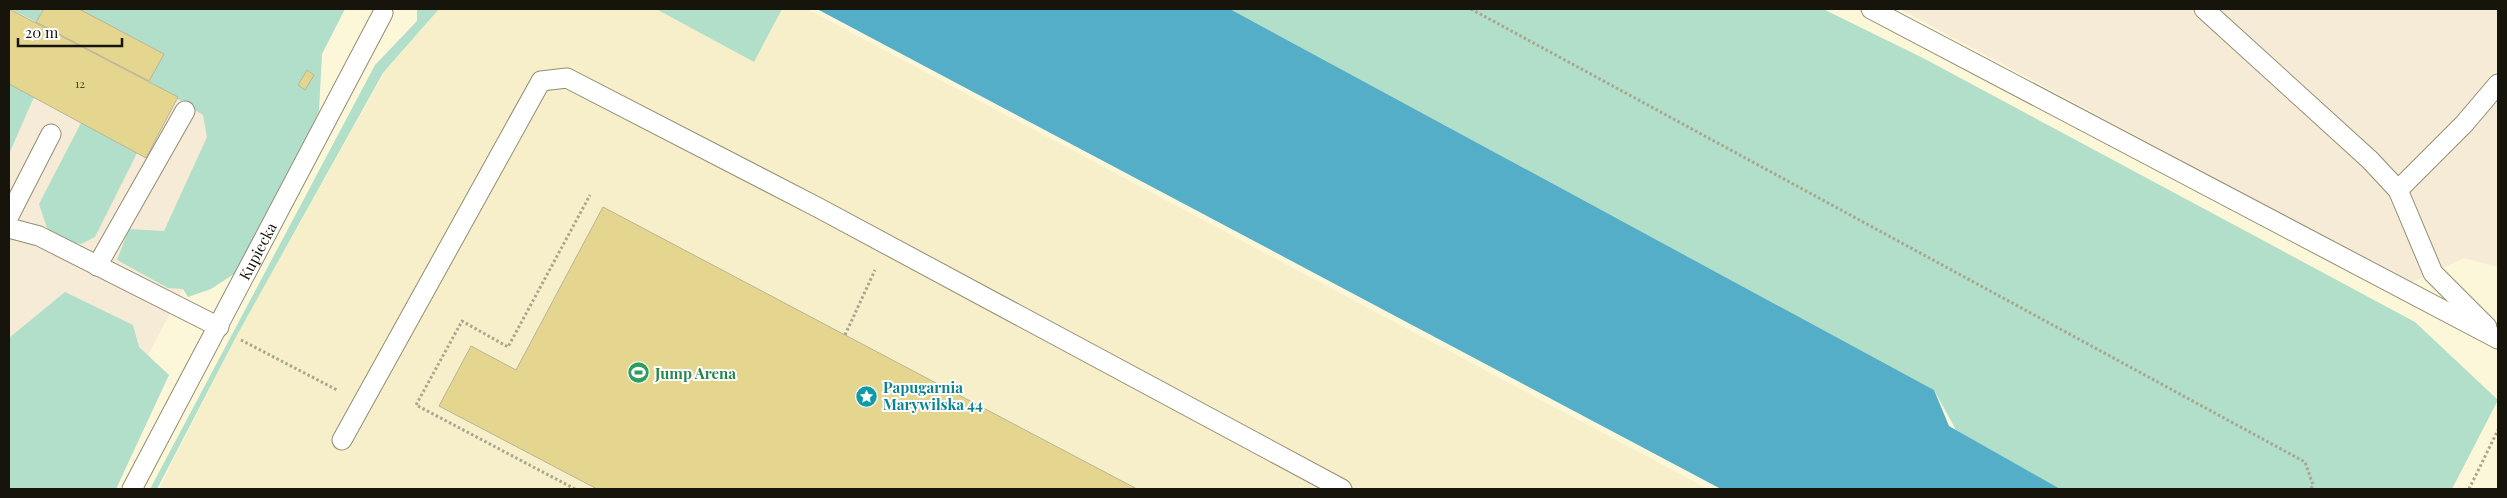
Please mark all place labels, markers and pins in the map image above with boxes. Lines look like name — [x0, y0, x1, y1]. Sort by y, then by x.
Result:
sports icon: Jump Arena — [627, 361, 651, 385]
place label: Jump Arena — [654, 363, 736, 383]
place label: Papugarnia Marywilska 44 — [883, 377, 983, 414]
place icon: Papugarnia Marywilska 44 — [855, 384, 879, 408]

